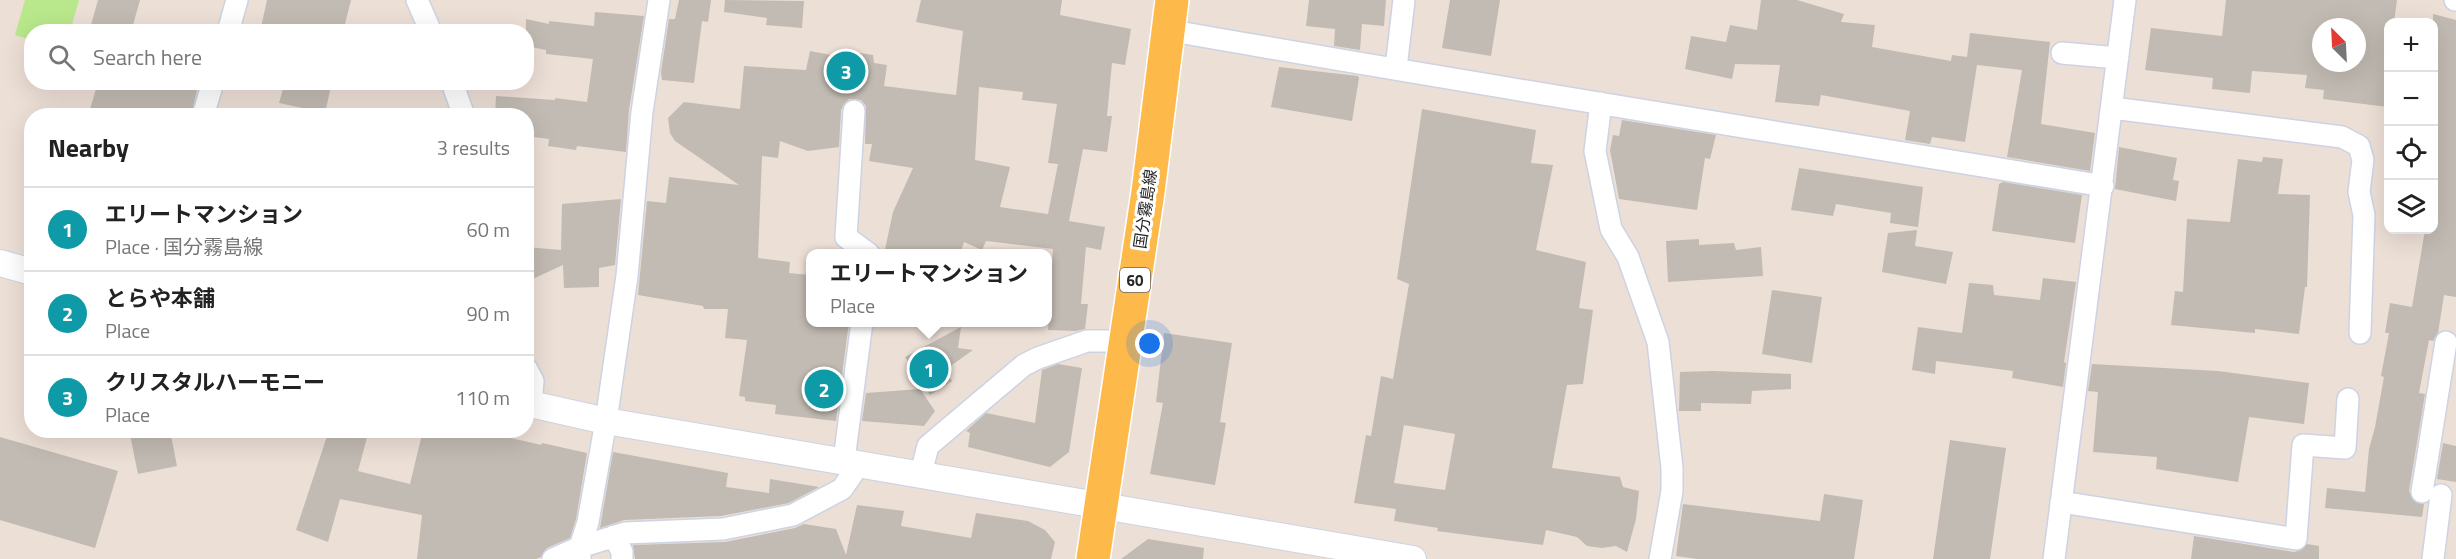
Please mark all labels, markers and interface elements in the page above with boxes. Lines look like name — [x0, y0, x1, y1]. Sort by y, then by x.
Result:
north arrow — [2312, 18, 2366, 72]
map controls — [2384, 18, 2438, 234]
button: + — [2384, 18, 2438, 72]
search box — [24, 24, 534, 90]
text: Search here — [93, 40, 202, 74]
icon: search — [45, 41, 78, 74]
pin: 3 — [826, 48, 866, 94]
button: − — [2384, 72, 2438, 126]
button: locate — [2384, 126, 2438, 180]
text: Nearby — [48, 128, 129, 167]
text: 3 results — [437, 132, 510, 163]
street label: 国分霧島線 — [1128, 168, 1162, 250]
button: layers — [2384, 180, 2438, 234]
text: エリートマンション — [105, 197, 303, 231]
text: 1 — [62, 214, 73, 245]
text: 60 m — [466, 214, 510, 245]
text: Place · 国分霧島線 — [105, 231, 263, 262]
popup — [806, 249, 1052, 327]
text: エリートマンション — [830, 256, 1028, 290]
road number: 60 — [1120, 268, 1150, 292]
text: とらや本舗 — [105, 281, 215, 315]
text: Place — [830, 290, 875, 321]
text: 2 — [62, 298, 73, 329]
text: 90 m — [466, 298, 510, 329]
text: Place — [105, 315, 150, 346]
your location — [1135, 329, 1164, 358]
pin: 1 — [910, 346, 948, 392]
text: クリスタルハーモニー — [105, 365, 325, 399]
pin: 2 — [804, 366, 844, 412]
text: 3 — [62, 382, 73, 413]
text: 110 m — [455, 382, 510, 413]
text: Place — [105, 399, 150, 430]

